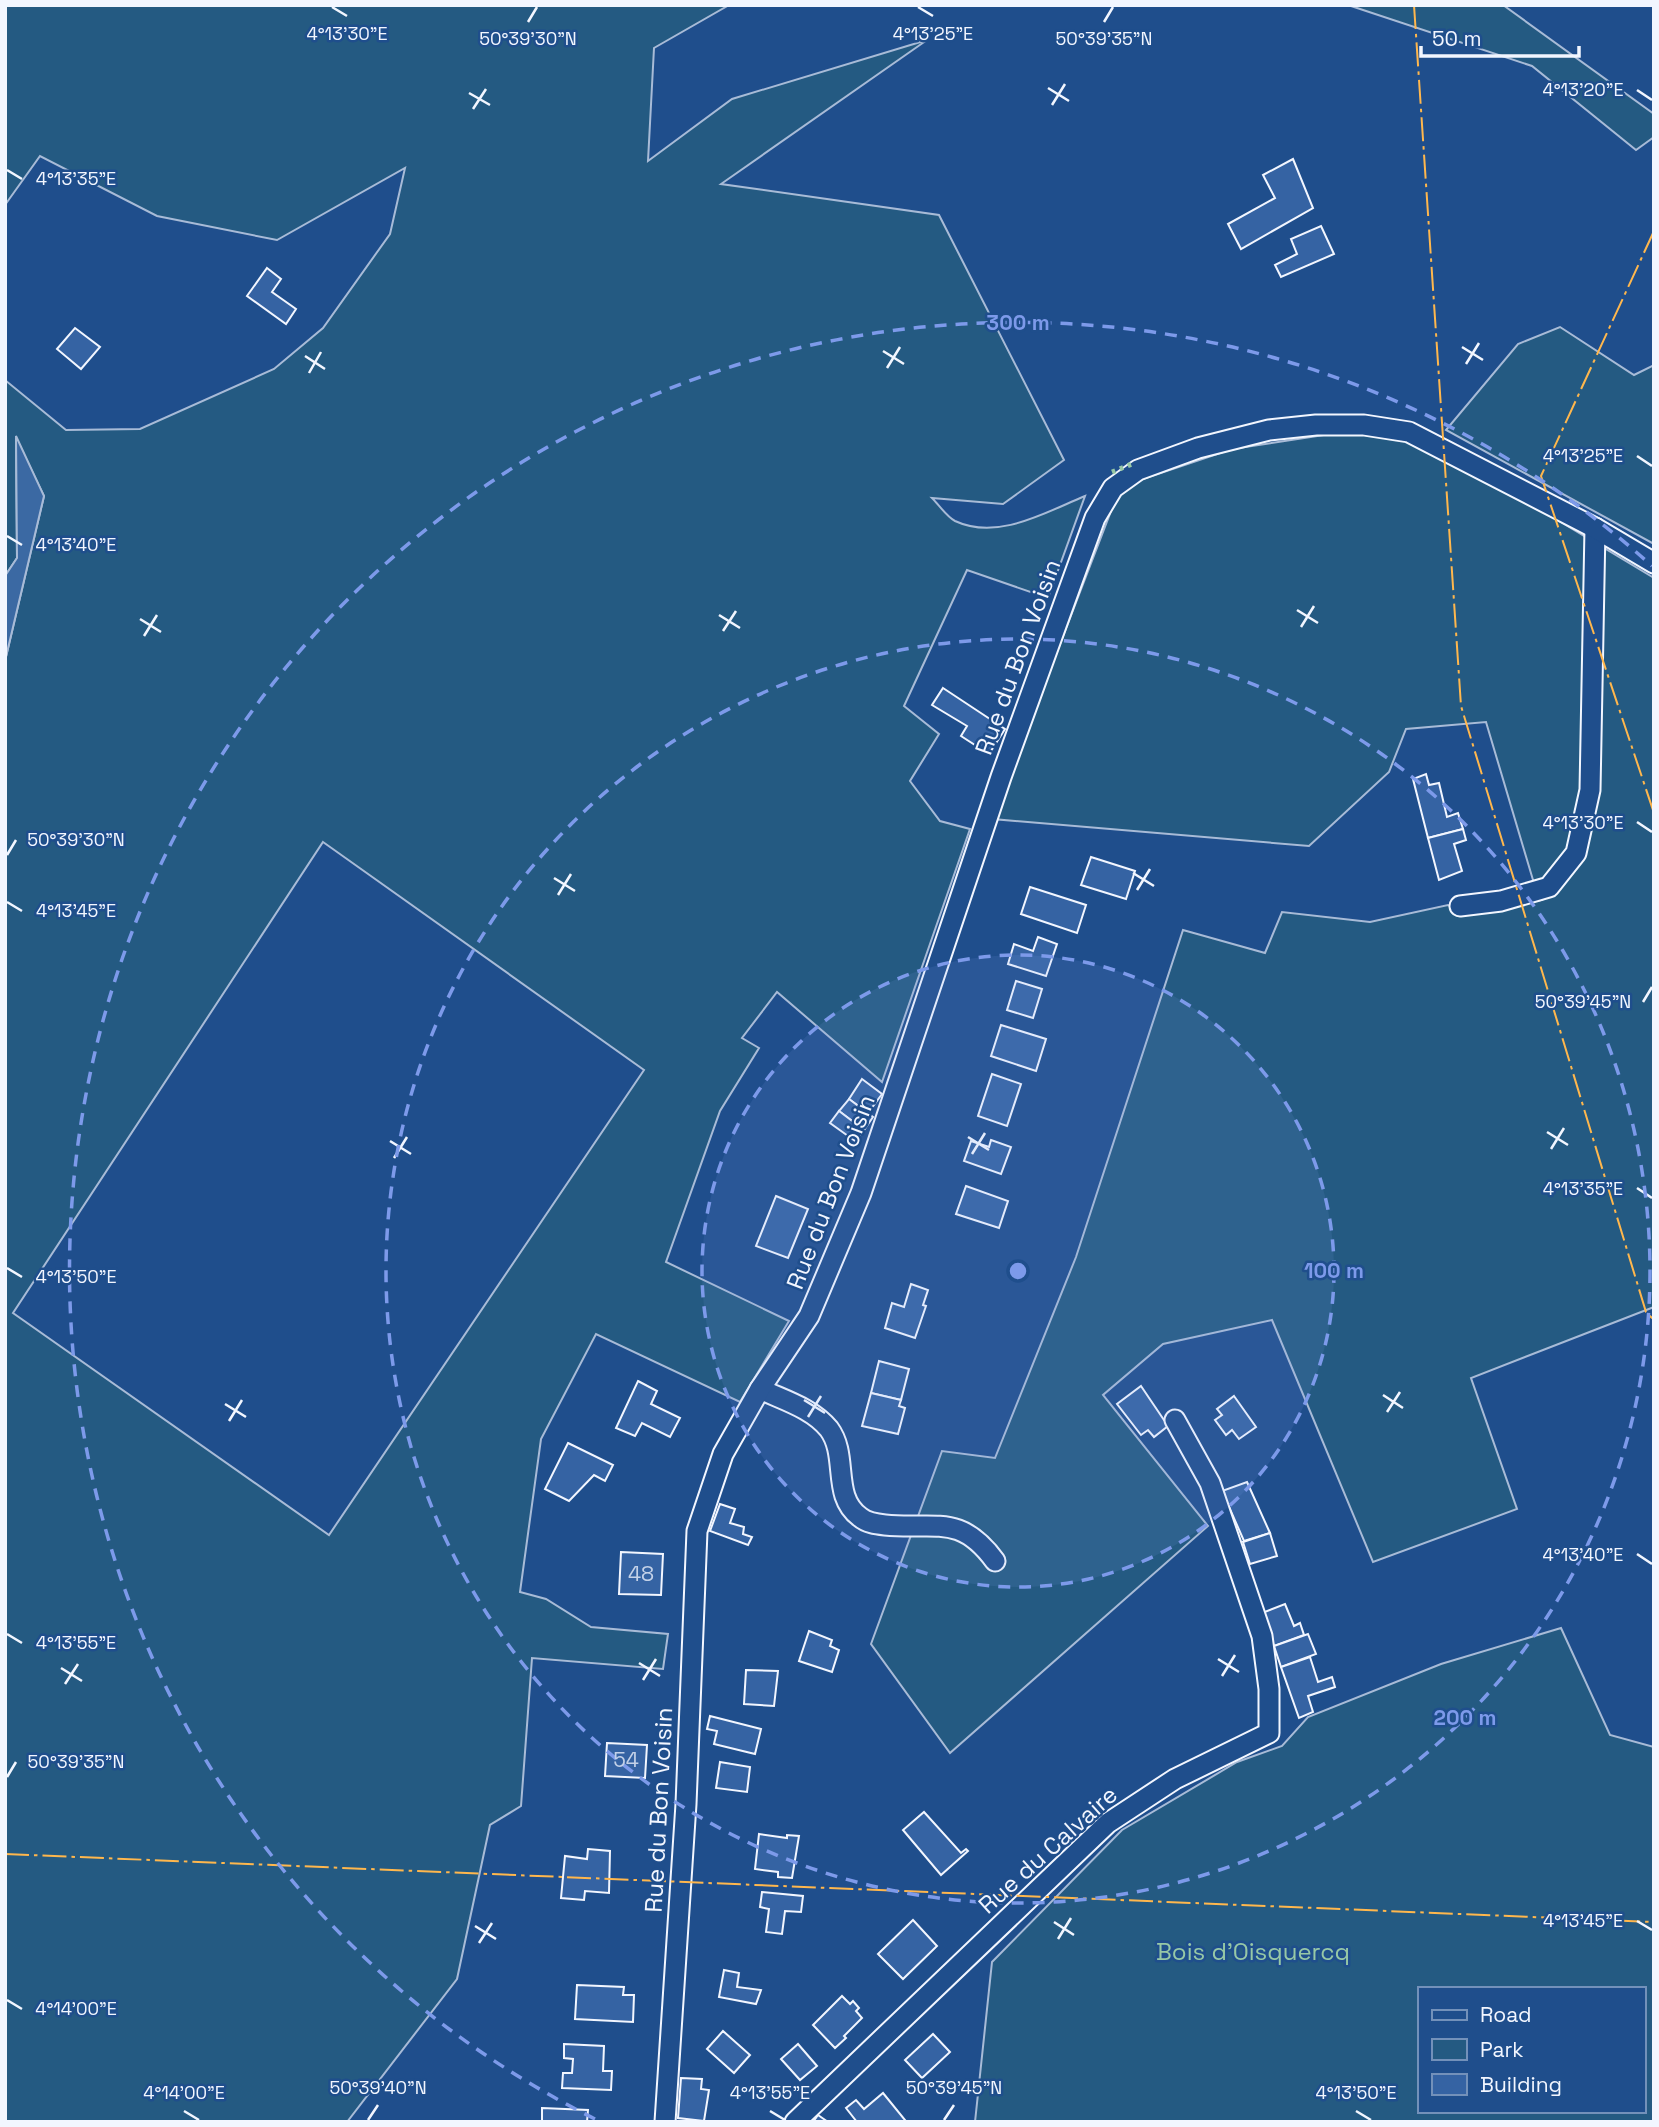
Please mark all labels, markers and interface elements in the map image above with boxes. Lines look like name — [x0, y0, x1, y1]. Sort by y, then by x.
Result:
scale bar — [1421, 14, 1578, 58]
text: 4°13'30"E — [306, 22, 388, 45]
text: 4°13'25"E — [893, 22, 973, 45]
text: 50 m — [1432, 25, 1482, 52]
text: 50°39'30"N — [479, 27, 577, 50]
text: 50°39'35"N — [1056, 27, 1152, 50]
text: 4°13'20"E — [1542, 78, 1624, 101]
text: 4°13'35"E — [36, 167, 116, 190]
text: 300 m — [986, 309, 1050, 336]
text: 4°13'25"E — [1543, 444, 1623, 467]
text: 4°13'40"E — [36, 533, 116, 556]
street label: Rue du Bon Voisin — [968, 555, 1067, 759]
text: 4°13'30"E — [1542, 811, 1624, 834]
text: 50°39'30"N — [27, 828, 125, 851]
text: 4°13'45"E — [36, 899, 116, 922]
text: 50°39'45"N — [1535, 990, 1631, 1013]
street label: Rue du Bon Voisin — [779, 1090, 882, 1293]
text: 4°13'35"E — [1543, 1177, 1623, 1200]
text: 100 m — [1304, 1257, 1364, 1284]
centre of rings — [1006, 1259, 1030, 1283]
text: 4°13'50"E — [35, 1265, 117, 1288]
text: 4°13'40"E — [1543, 1543, 1623, 1566]
house number: 48 — [628, 1560, 654, 1587]
text: 4°13'55"E — [36, 1631, 116, 1654]
text: 200 m — [1434, 1704, 1496, 1731]
street label: Rue du Bon Voisin — [638, 1706, 679, 1913]
house number: 54 — [613, 1746, 639, 1773]
text: 50°39'35"N — [28, 1750, 124, 1773]
street label: Rue du Calvaire — [972, 1779, 1124, 1920]
text: 4°13'45"E — [1543, 1909, 1623, 1932]
park label: Bois d'Oisquercq — [1156, 1936, 1350, 1967]
legend — [1418, 1987, 1645, 2113]
text: 4°14'00"E — [35, 1997, 117, 2020]
text: Road — [1480, 2001, 1532, 2028]
text: Park — [1480, 2036, 1524, 2063]
text: Building — [1480, 2071, 1562, 2098]
text: 50°39'40"N — [329, 2076, 427, 2099]
text: 50°39'45"N — [906, 2076, 1002, 2099]
text: 4°14'00"E — [143, 2081, 225, 2104]
text: 4°13'55"E — [730, 2081, 810, 2104]
text: 4°13'50"E — [1315, 2081, 1397, 2104]

